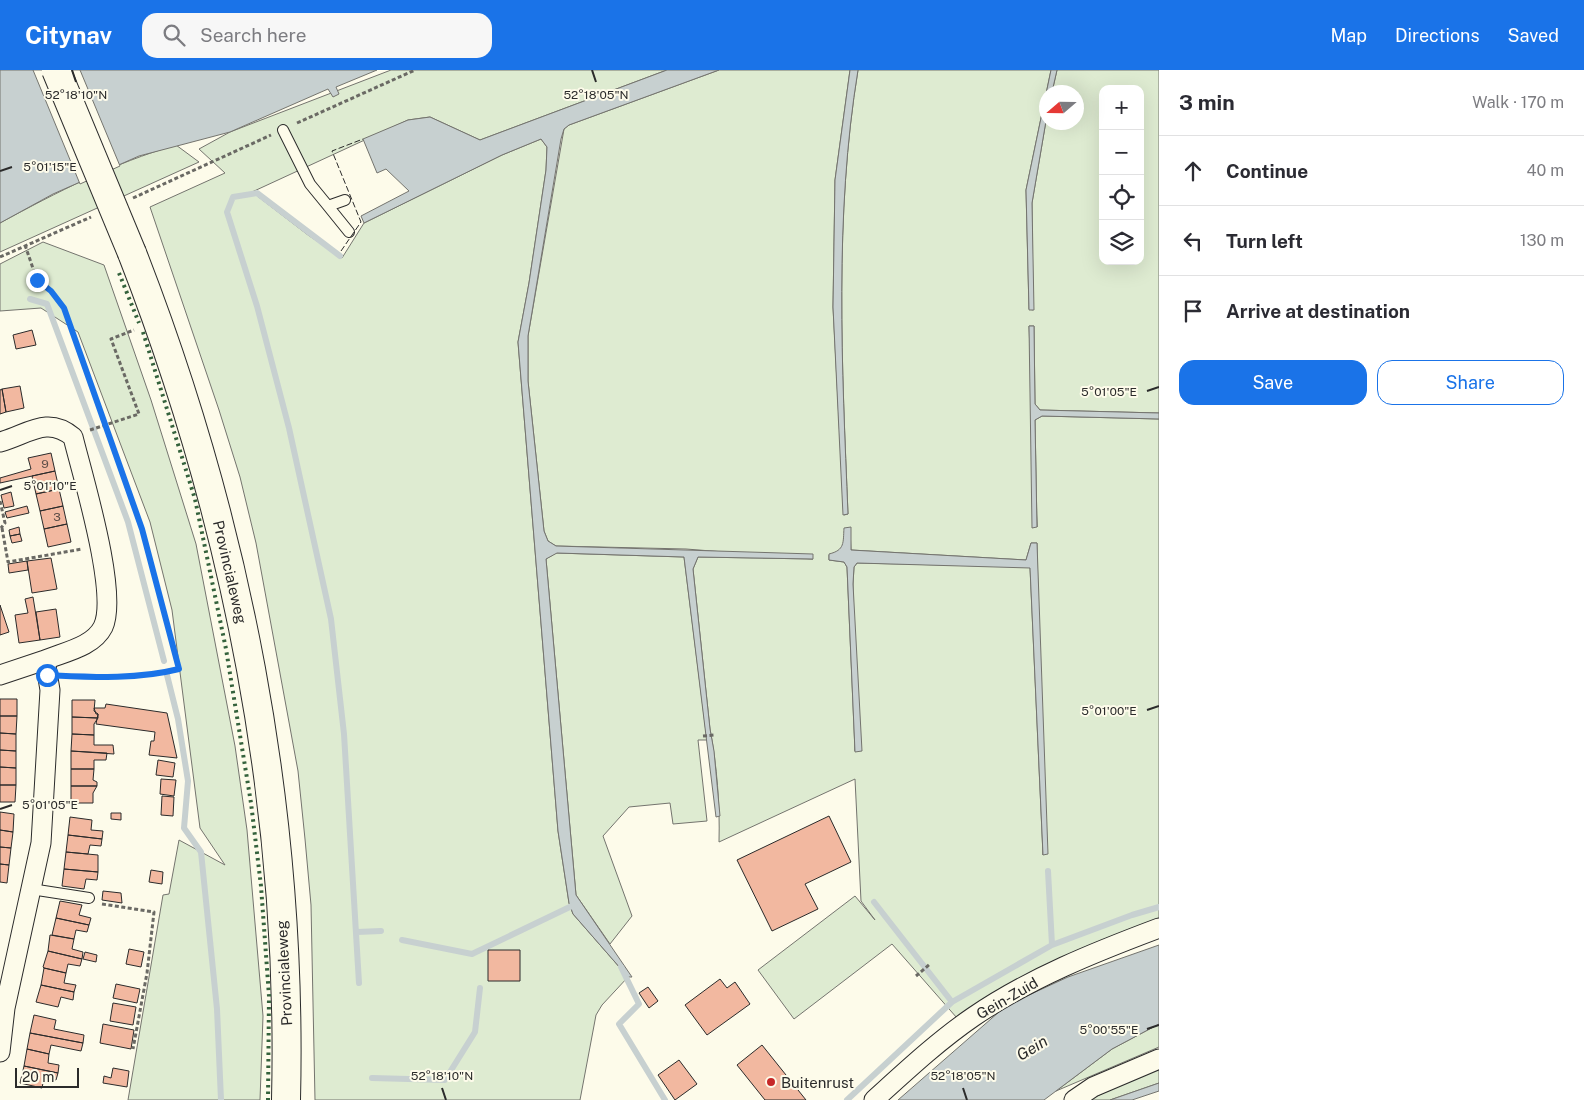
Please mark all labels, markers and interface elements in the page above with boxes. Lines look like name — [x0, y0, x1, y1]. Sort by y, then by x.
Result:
search box — [142, 13, 492, 58]
text: Citynav — [25, 21, 112, 49]
icon: search — [160, 21, 188, 49]
text: Search here — [200, 24, 307, 46]
text: Map — [1330, 25, 1367, 46]
text: Directions — [1395, 25, 1480, 46]
text: Saved — [1508, 25, 1559, 46]
north arrow — [1039, 85, 1084, 130]
map controls — [1099, 85, 1144, 265]
button: + — [1099, 85, 1144, 130]
text: 52°18'10"N — [45, 88, 107, 102]
text: 52°18'05"N — [563, 88, 629, 102]
text: 3 min — [1179, 90, 1235, 115]
text: Walk · 170 m — [1472, 93, 1564, 112]
button: − — [1099, 130, 1144, 175]
icon: ahead — [1179, 157, 1207, 185]
text: 5°01'15"E — [23, 160, 77, 174]
text: Continue — [1226, 160, 1308, 182]
text: 40 m — [1526, 161, 1564, 180]
button: locate — [1099, 175, 1144, 220]
button: layers — [1099, 220, 1144, 265]
icon: left — [1179, 227, 1207, 255]
text: Turn left — [1226, 230, 1303, 252]
text: 130 m — [1520, 231, 1564, 250]
route end — [26, 269, 49, 292]
icon: arrive — [1179, 297, 1207, 325]
text: Arrive at destination — [1226, 300, 1410, 322]
button: Save — [1179, 360, 1367, 405]
button: Share — [1377, 360, 1564, 405]
text: 5°01'05"E — [1081, 385, 1137, 399]
house number: 9 — [41, 457, 49, 471]
text: 5°01'10"E — [23, 479, 77, 493]
house number: 3 — [53, 510, 61, 524]
street label: Provincialeweg — [210, 519, 250, 625]
route start — [36, 664, 59, 687]
text: 5°01'00"E — [1081, 704, 1137, 718]
text: 5°01'05"E — [22, 798, 78, 812]
street label: Provincialeweg — [273, 920, 295, 1026]
street label: Gein-Zuid — [973, 974, 1041, 1022]
text: 5°00'55"E — [1080, 1023, 1138, 1037]
water label: Gein — [1013, 1031, 1051, 1065]
scale bar — [15, 1065, 79, 1088]
text: 20 m — [22, 1069, 54, 1085]
text: 52°18'10"N — [411, 1069, 473, 1083]
text: 52°18'05"N — [930, 1069, 996, 1083]
place label: Buitenrust — [781, 1074, 854, 1091]
marker: Buitenrust — [765, 1076, 777, 1088]

